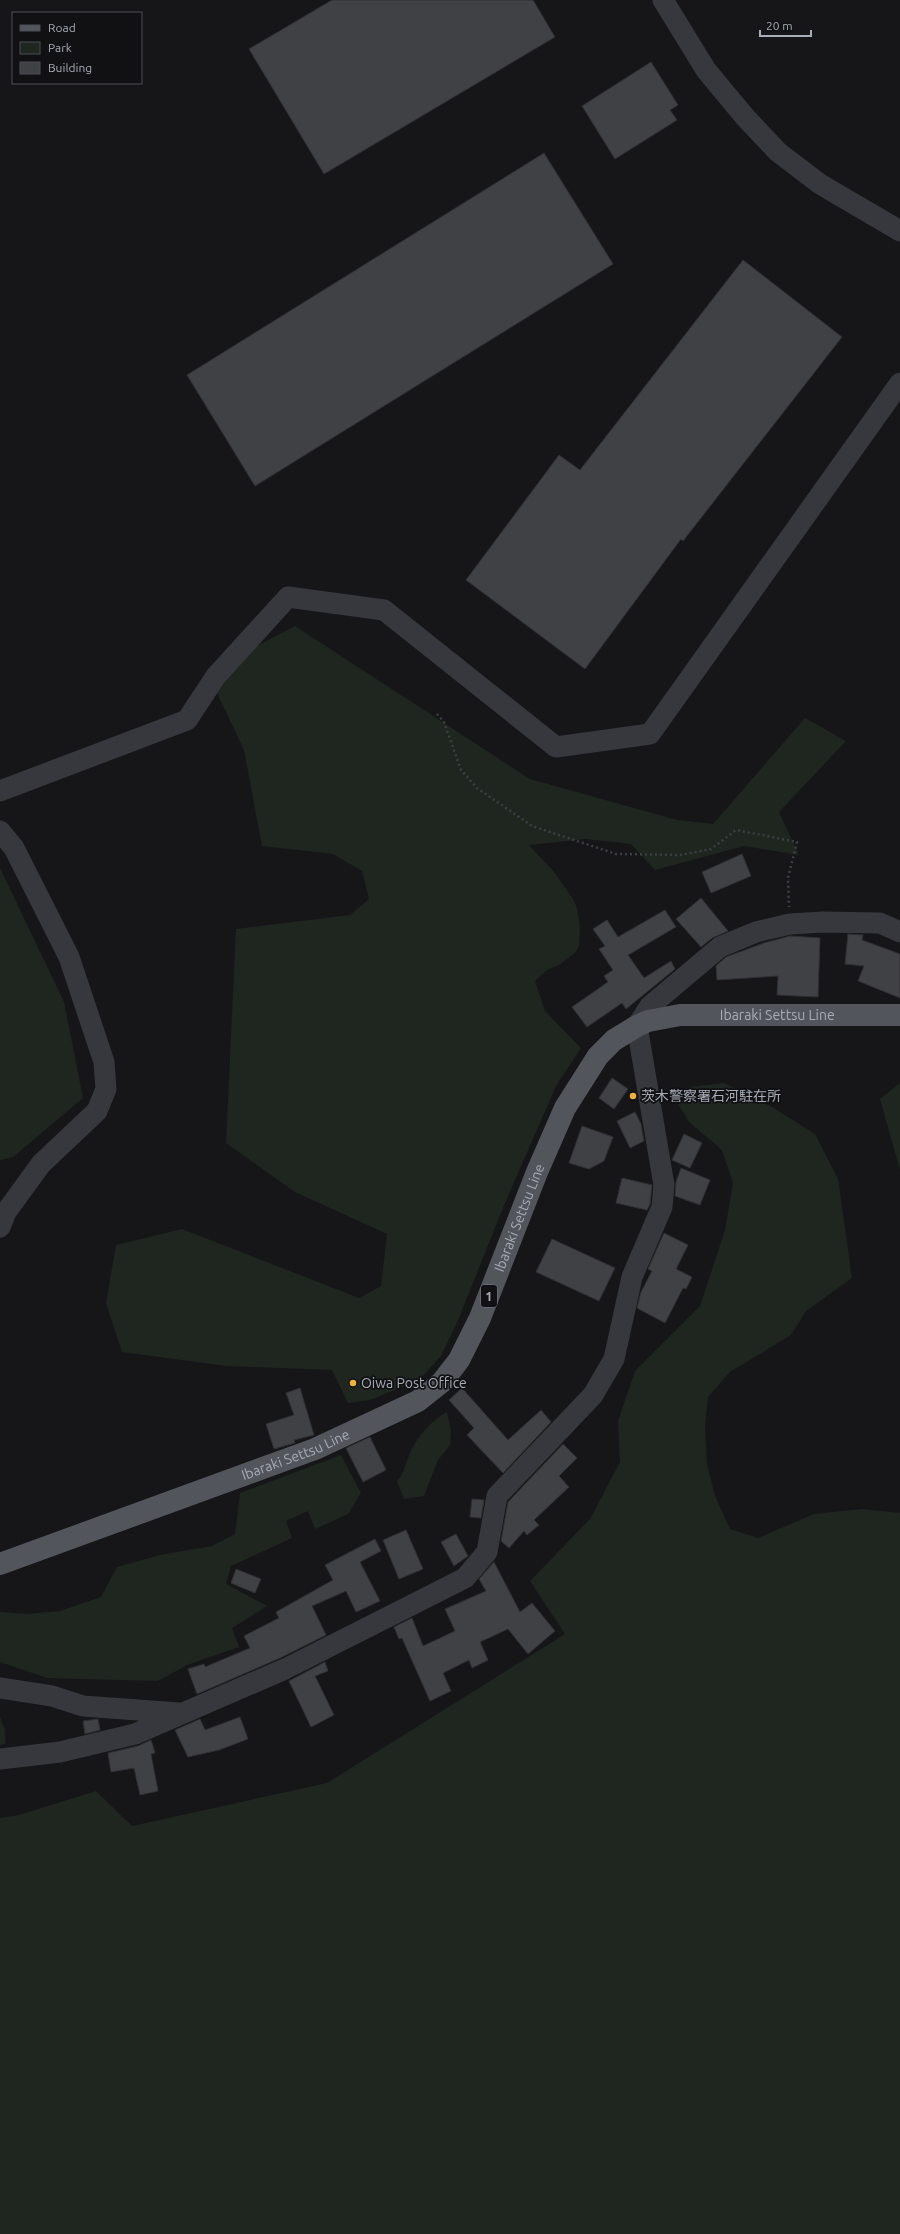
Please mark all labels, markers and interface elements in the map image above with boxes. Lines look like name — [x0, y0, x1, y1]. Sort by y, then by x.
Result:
legend — [12, 12, 142, 84]
scale bar — [760, 12, 811, 38]
text: 20 m — [766, 19, 793, 32]
text: Road — [48, 21, 76, 34]
text: Park — [48, 41, 72, 54]
text: Building — [48, 61, 92, 74]
street label: Ibaraki Settsu Line — [720, 1007, 835, 1023]
place label: 茨木警察署石河駐在所 — [641, 1088, 781, 1104]
marker: 茨木警察署石河駐在所 — [628, 1091, 638, 1101]
street label: Ibaraki Settsu Line — [491, 1161, 548, 1274]
road number: 1 — [481, 1285, 497, 1307]
place label: Oiwa Post Office — [361, 1375, 467, 1391]
marker: Oiwa Post Office — [348, 1378, 358, 1388]
street label: Ibaraki Settsu Line — [239, 1426, 352, 1483]

